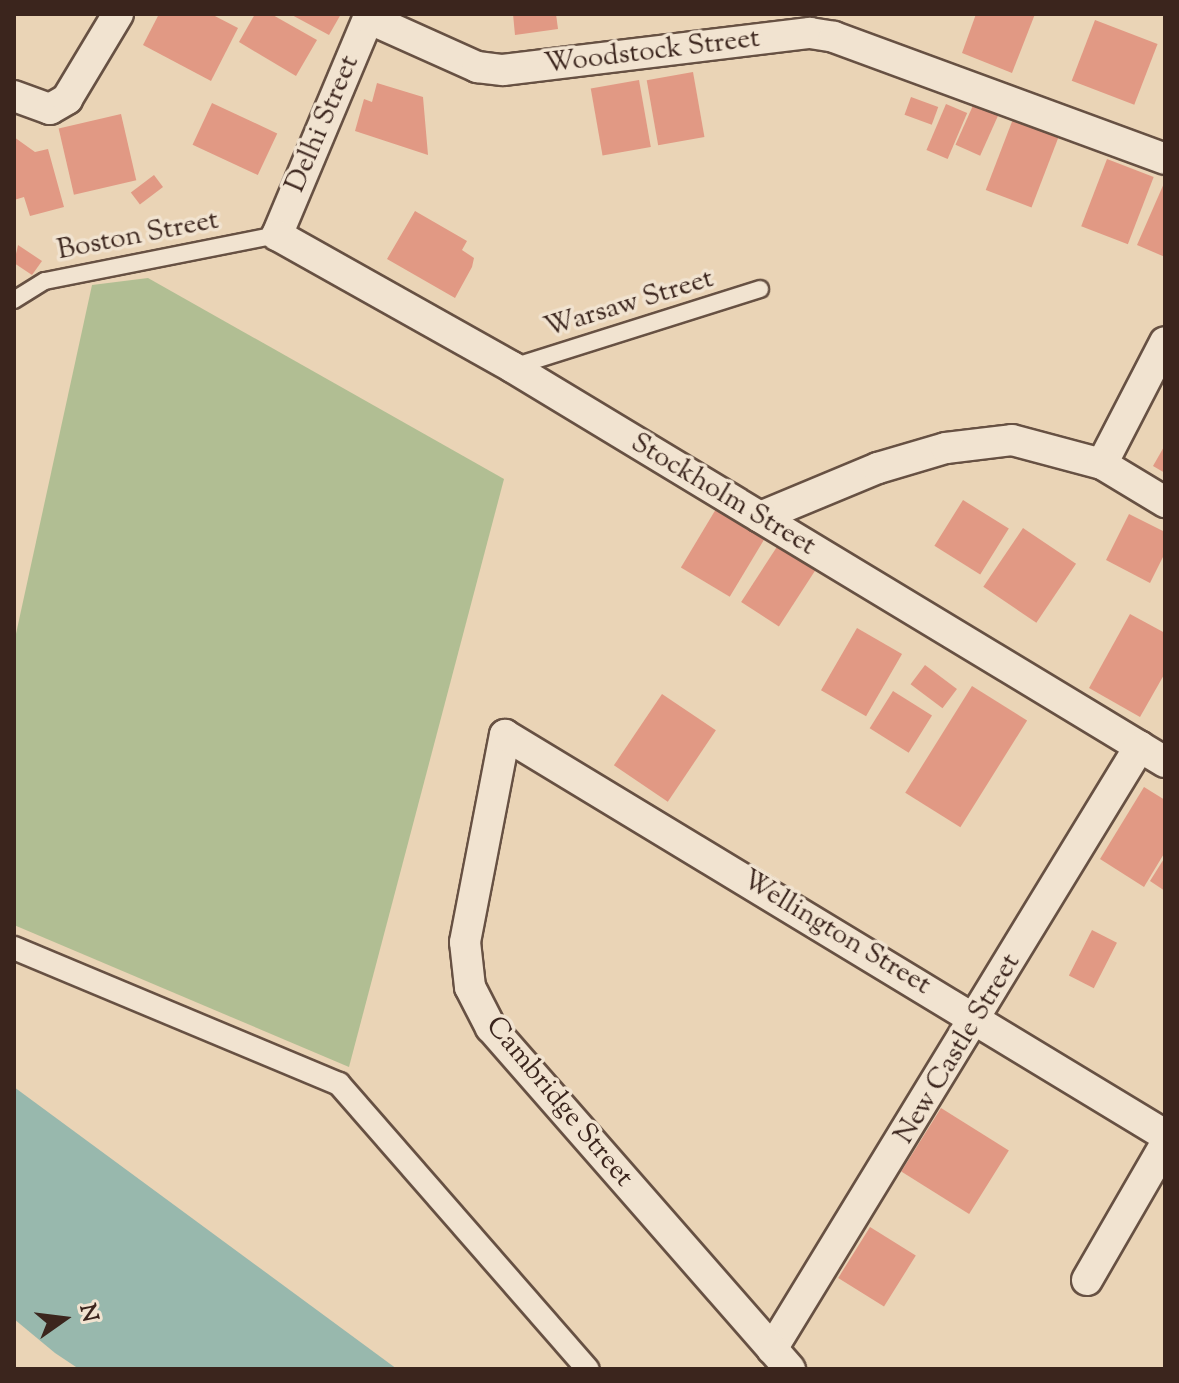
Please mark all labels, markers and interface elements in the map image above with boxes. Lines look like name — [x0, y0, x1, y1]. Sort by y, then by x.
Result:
street label: Woodstock Street — [542, 22, 762, 82]
street label: Delhi Street — [279, 50, 367, 198]
street label: Boston Street — [54, 204, 222, 268]
street label: Warsaw Street — [540, 262, 718, 346]
street label: Stockholm Street — [624, 427, 822, 563]
street label: Wellington Street — [735, 863, 937, 1003]
street label: New Castle Street — [888, 948, 1028, 1150]
street label: Cambridge Street — [478, 1010, 640, 1194]
north arrow — [24, 1279, 104, 1359]
text: N — [70, 1301, 105, 1326]

